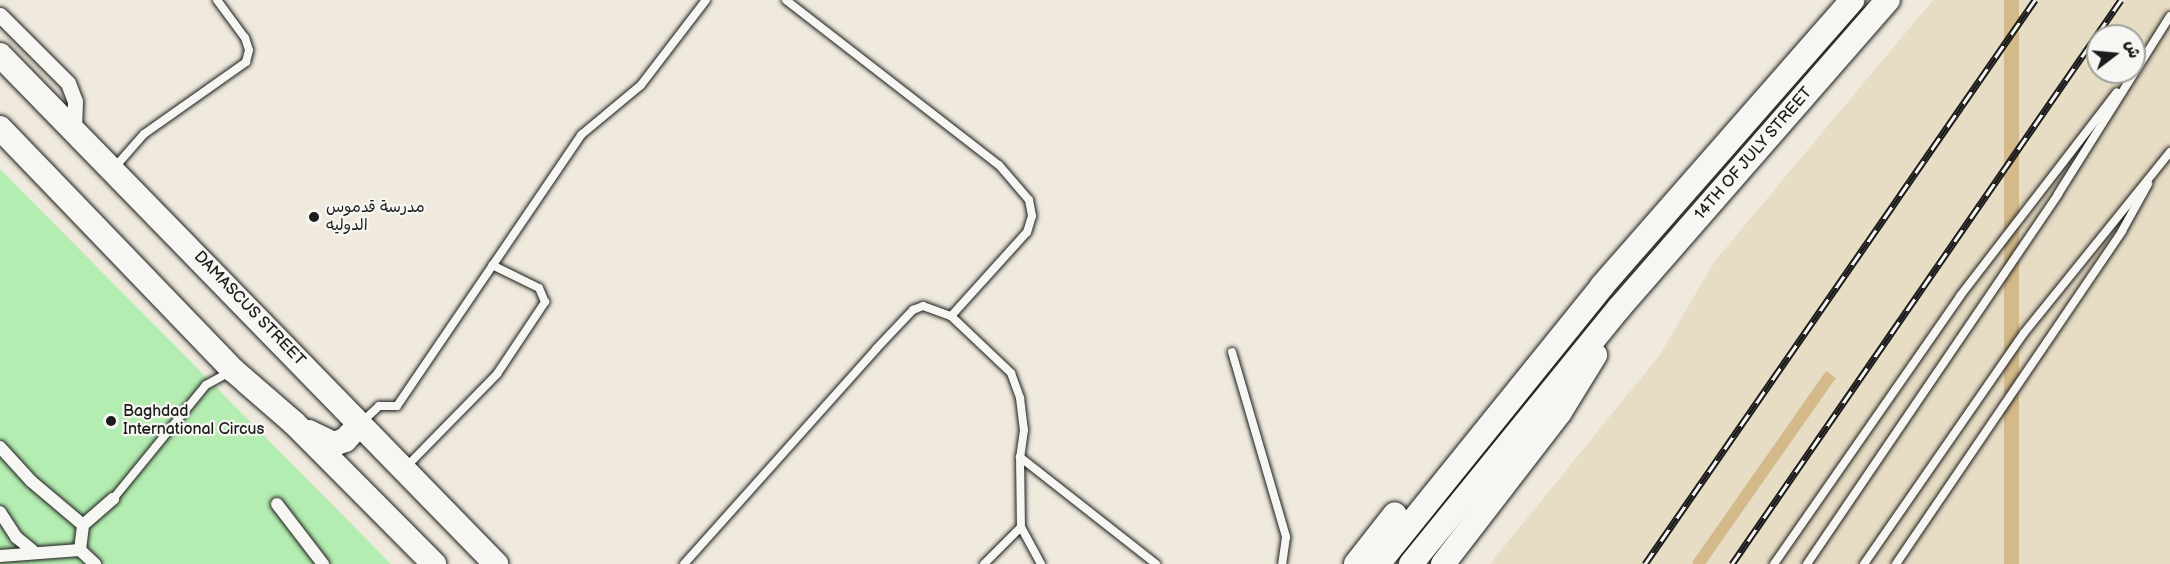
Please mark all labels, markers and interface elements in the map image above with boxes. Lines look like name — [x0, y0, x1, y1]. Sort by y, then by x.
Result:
north arrow — [2086, 24, 2146, 84]
text: ش — [2120, 38, 2143, 61]
street label: 14TH OF JULY STREET — [1691, 83, 1817, 225]
place label: مدرسة قدموس الدوليه — [326, 198, 425, 236]
marker: مدرسة قدموس الدوليه — [307, 210, 321, 224]
street label: DAMASCUS STREET — [189, 248, 309, 370]
place label: Baghdad International Circus — [123, 402, 264, 440]
marker: Baghdad International Circus — [104, 414, 118, 428]

